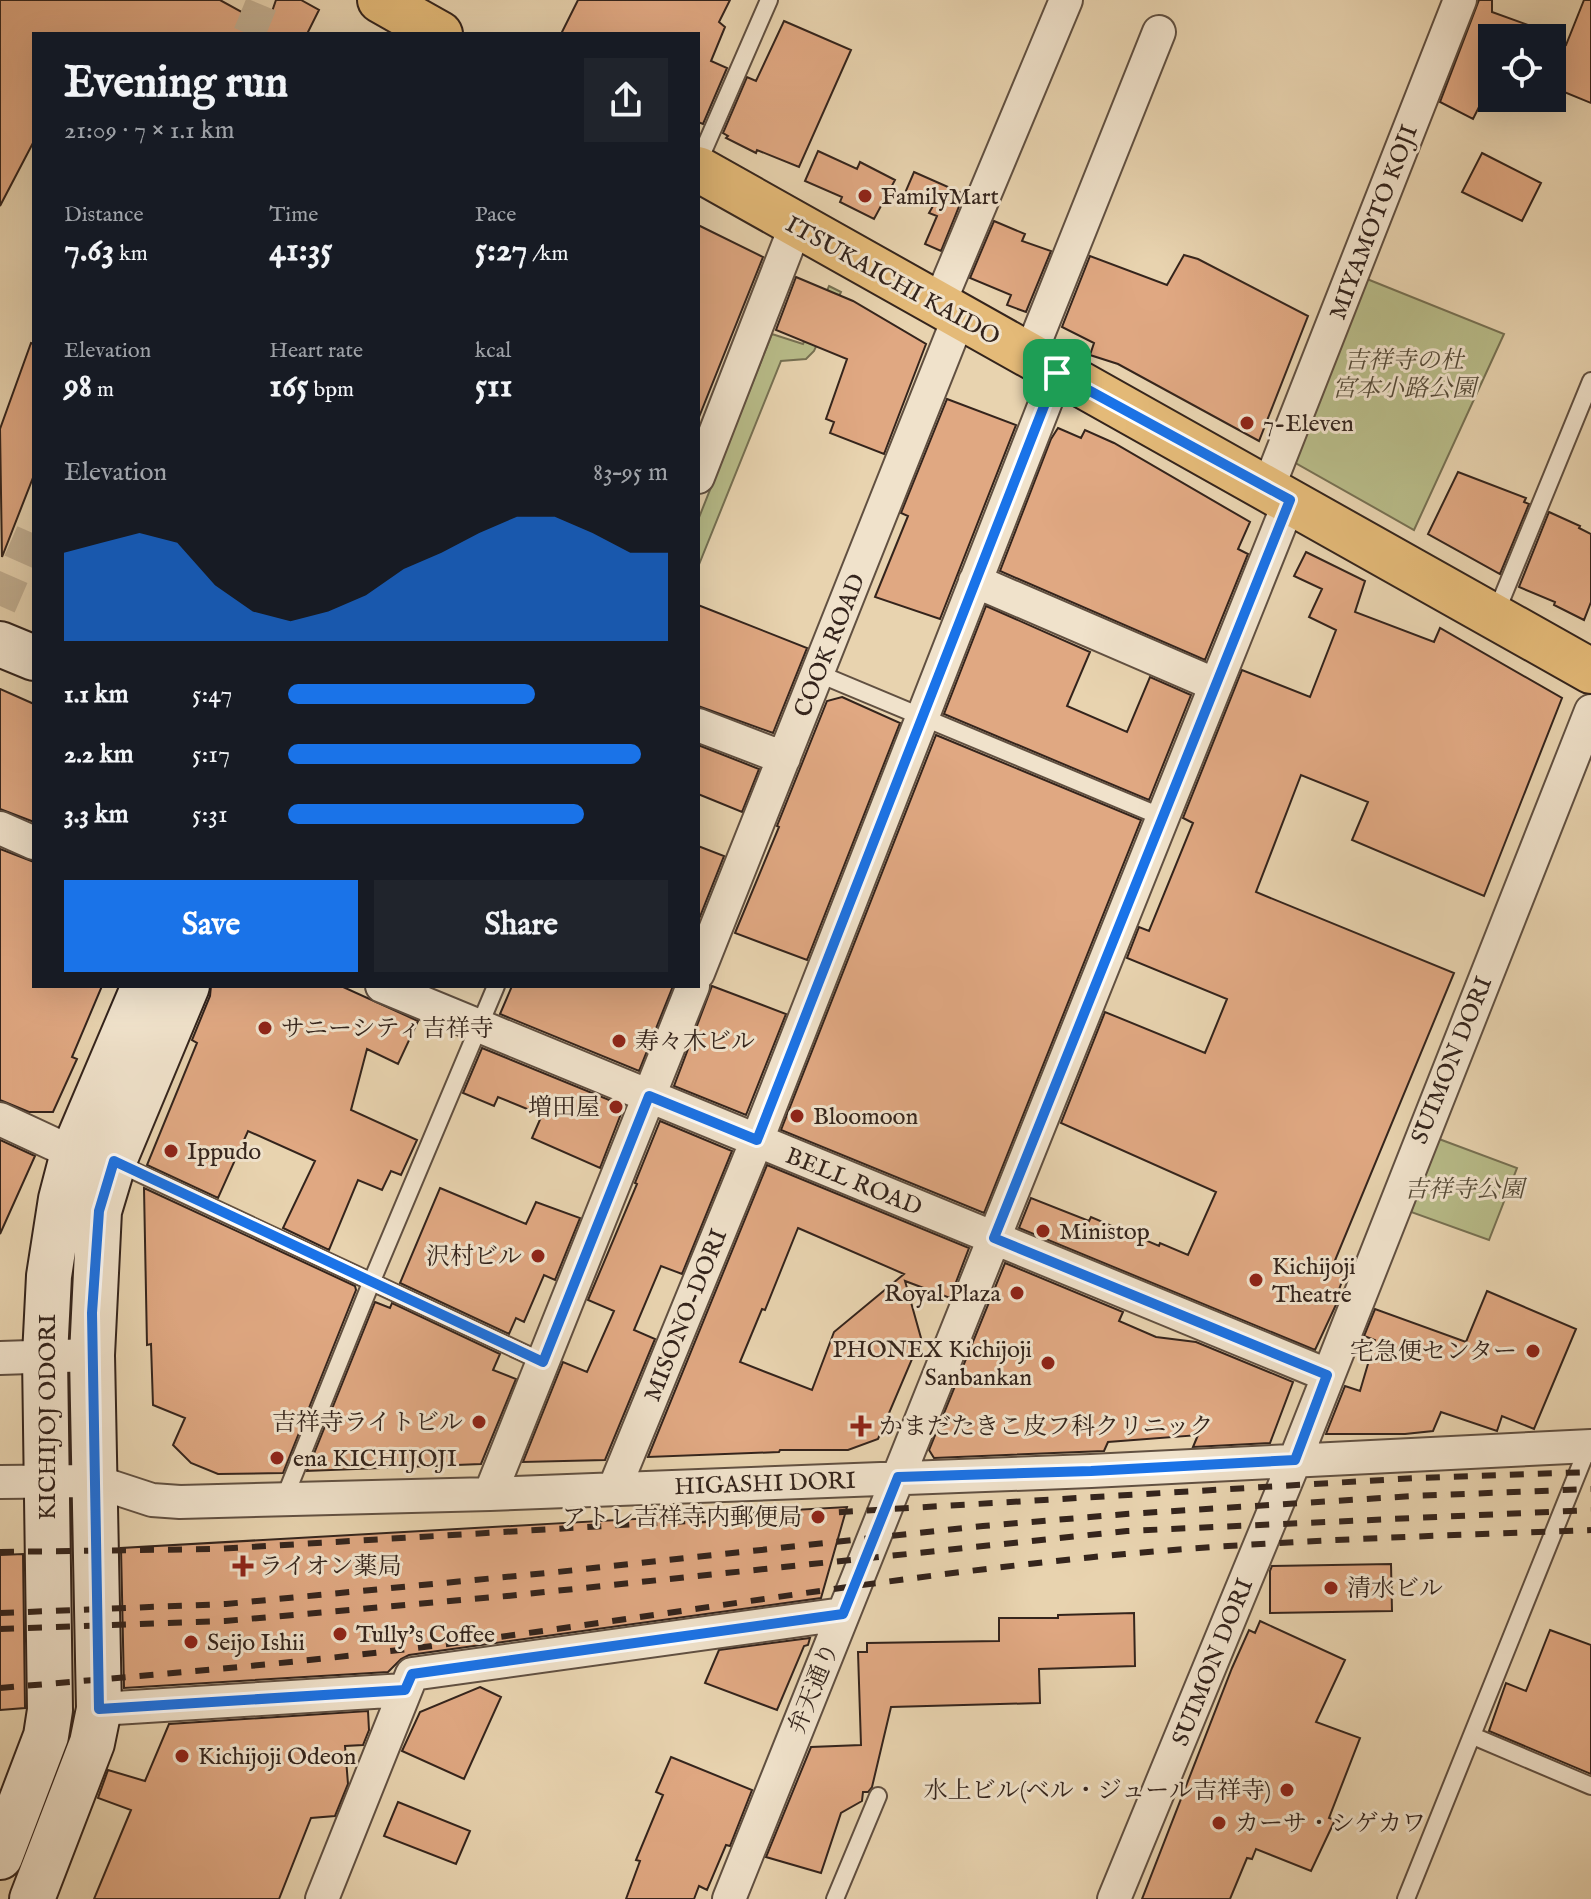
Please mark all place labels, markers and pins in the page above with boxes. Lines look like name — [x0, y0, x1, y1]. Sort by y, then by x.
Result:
place label: FamilyMart — [881, 182, 999, 213]
marker: FamilyMart — [856, 187, 874, 205]
pin — [1023, 339, 1091, 407]
place label: 7-Eleven — [1263, 409, 1354, 440]
marker: 7-Eleven — [1238, 414, 1256, 432]
place label: サニーシティ吉祥寺 — [281, 1014, 494, 1045]
marker: サニーシティ吉祥寺 — [256, 1019, 274, 1037]
place label: 寿々木ビル — [635, 1027, 755, 1058]
marker: 寿々木ビル — [610, 1032, 628, 1050]
place label: 増田屋 — [528, 1093, 600, 1124]
marker: 増田屋 — [607, 1098, 625, 1116]
place label: Bloomoon — [813, 1102, 918, 1133]
marker: Bloomoon — [788, 1107, 806, 1125]
place label: Ippudo — [187, 1137, 261, 1168]
marker: Ippudo — [162, 1142, 180, 1160]
place label: Ministop — [1059, 1217, 1150, 1248]
marker: Ministop — [1034, 1222, 1052, 1240]
place label: 沢村ビル — [426, 1242, 522, 1273]
marker: 沢村ビル — [529, 1247, 547, 1265]
place label: Kichijoji Theatre — [1272, 1252, 1356, 1311]
marker: Kichijoji Theatre — [1247, 1271, 1265, 1289]
place label: Royal Plaza — [884, 1279, 1002, 1310]
marker: Royal Plaza — [1008, 1284, 1026, 1302]
place label: PHONEX Kichijoji Sanbankan — [832, 1335, 1032, 1394]
place label: 宅急便センター — [1350, 1337, 1517, 1368]
marker: 宅急便センター — [1524, 1342, 1542, 1360]
marker: PHONEX Kichijoji Sanbankan — [1039, 1354, 1057, 1372]
place label: 吉祥寺ライトビル — [272, 1408, 463, 1439]
place label: かまだたきこ皮フ科クリニック — [879, 1412, 1214, 1443]
marker: 吉祥寺ライトビル — [470, 1413, 488, 1431]
marker: かまだたきこ皮フ科クリニック — [850, 1415, 872, 1437]
place label: ena KICHIJOJI — [293, 1444, 457, 1475]
marker: ena KICHIJOJI — [268, 1449, 286, 1467]
place label: アトレ吉祥寺内郵便局 — [562, 1503, 802, 1534]
marker: アトレ吉祥寺内郵便局 — [809, 1508, 827, 1526]
place label: ライオン薬局 — [259, 1552, 402, 1583]
marker: ライオン薬局 — [234, 1557, 252, 1575]
place label: 清水ビル — [1347, 1574, 1443, 1605]
marker: 清水ビル — [1322, 1579, 1340, 1597]
place label: Tully's Coffee — [356, 1620, 495, 1651]
marker: Tully's Coffee — [331, 1625, 349, 1643]
place label: Seijo Ishii — [207, 1628, 305, 1659]
marker: Seijo Ishii — [182, 1633, 200, 1651]
place label: Kichijoji Odeon — [198, 1742, 357, 1773]
marker: Kichijoji Odeon — [173, 1747, 191, 1765]
place label: 水上ビル(ベル・ジュール吉祥寺) — [924, 1776, 1271, 1807]
marker: 水上ビル(ベル・ジュール吉祥寺) — [1278, 1781, 1296, 1799]
place label: カーサ・シゲカワ — [1235, 1809, 1426, 1840]
marker: カーサ・シゲカワ — [1210, 1814, 1228, 1832]

